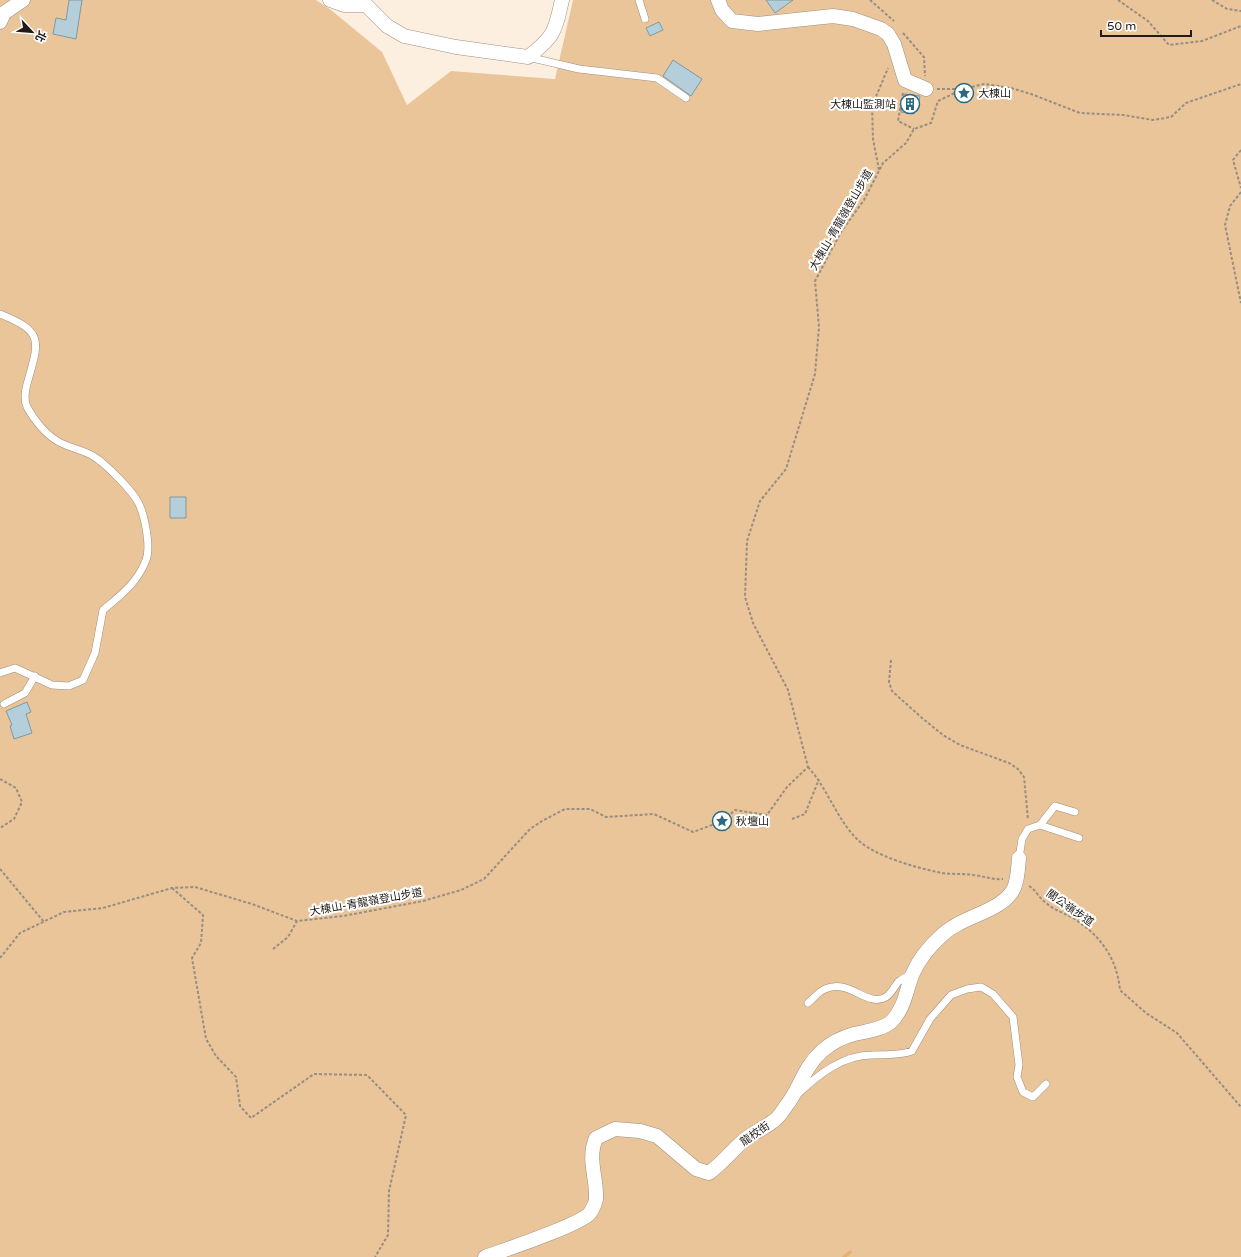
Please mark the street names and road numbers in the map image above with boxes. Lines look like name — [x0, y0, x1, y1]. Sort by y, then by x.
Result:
street label: 大棟山-青龍嶺登山步道 — [807, 167, 875, 273]
street label: 大棟山-青龍嶺登山步道 — [308, 886, 424, 918]
street label: 關公嶺步道 — [1044, 887, 1096, 929]
street label: 龍校街 — [738, 1119, 772, 1149]

